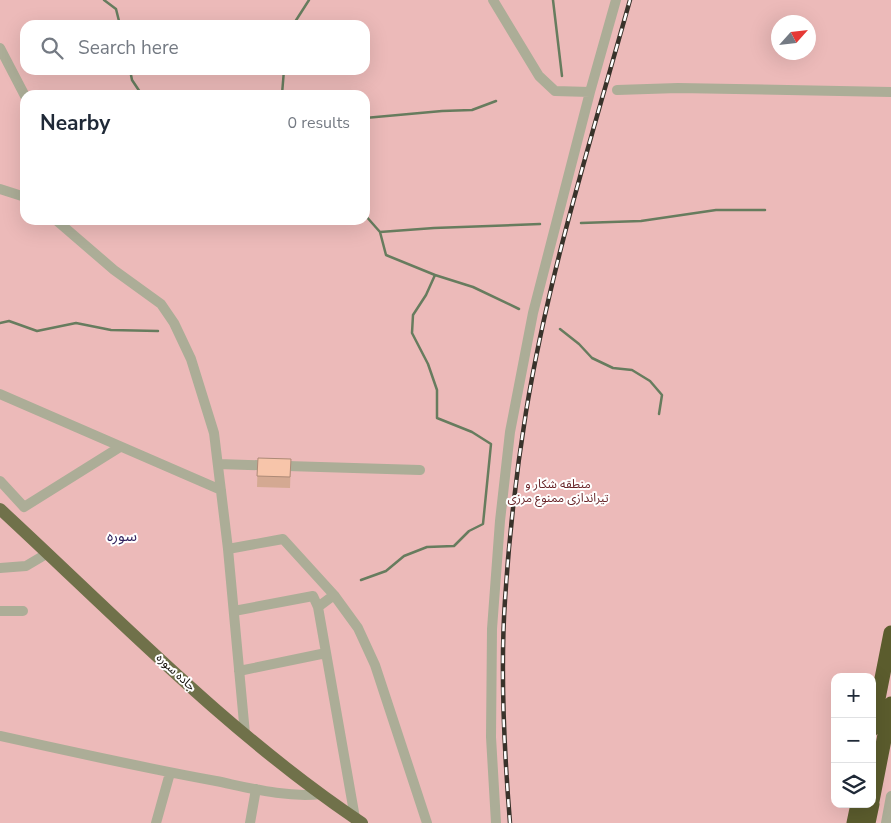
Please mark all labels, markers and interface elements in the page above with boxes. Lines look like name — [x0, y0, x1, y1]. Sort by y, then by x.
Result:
north arrow — [771, 15, 816, 60]
search box — [20, 20, 370, 75]
icon: search — [38, 34, 66, 62]
text: Search here — [78, 35, 179, 61]
text: Nearby — [40, 109, 110, 137]
text: 0 results — [288, 112, 350, 134]
park label: منطقه شکار و تیراندازی ممنوع مرزی — [507, 476, 609, 507]
district label: سوره — [107, 526, 137, 546]
street label: جاده سوره — [153, 650, 199, 694]
map controls — [831, 673, 876, 808]
button: + — [831, 673, 876, 718]
button: − — [831, 718, 876, 763]
button: layers — [831, 763, 876, 808]

